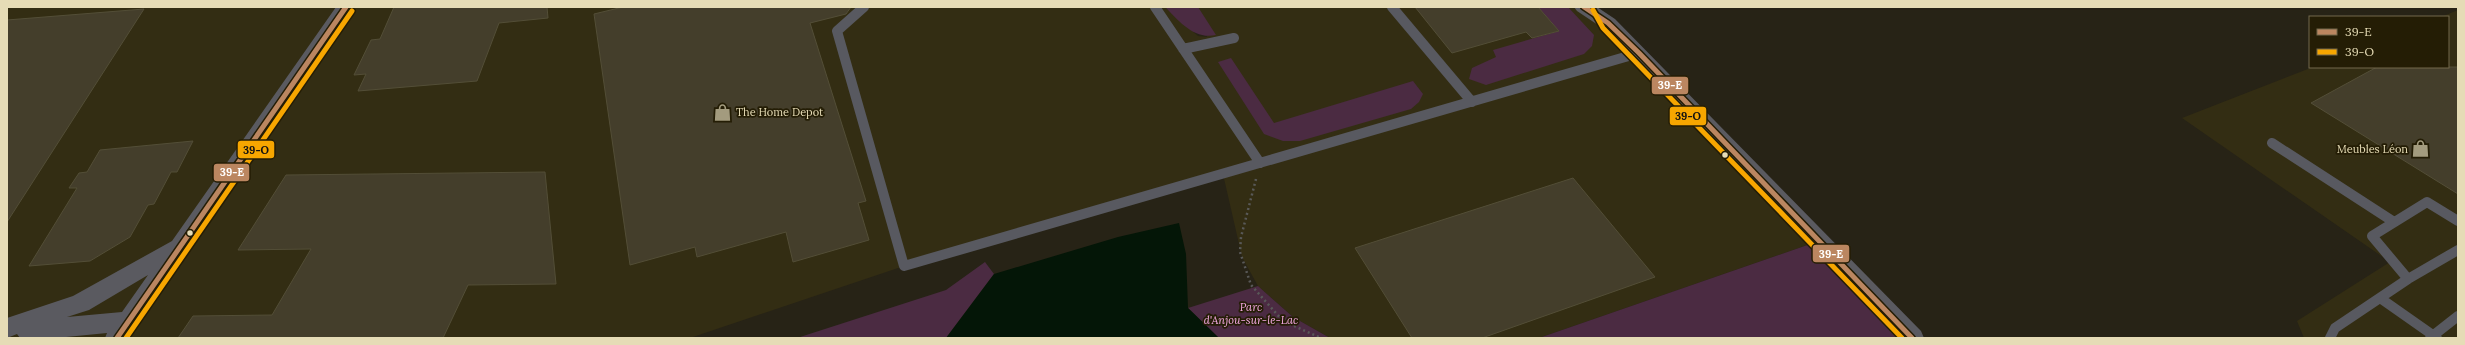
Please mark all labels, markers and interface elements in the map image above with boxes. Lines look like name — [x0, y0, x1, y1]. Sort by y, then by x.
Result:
legend — [2309, 16, 2449, 68]
text: 39-E — [2345, 24, 2372, 39]
text: 39-O — [2345, 44, 2374, 59]
line badge: 39-E — [1651, 76, 1689, 95]
text: 39-E — [1658, 78, 1682, 92]
shop icon: The Home Depot — [713, 102, 733, 122]
place label: The Home Depot — [736, 105, 824, 119]
line badge: 39-O — [1669, 106, 1707, 126]
text: 39-O — [1675, 109, 1702, 123]
shop icon: Meubles Léon — [2411, 139, 2431, 159]
line badge: 39-O — [237, 140, 275, 159]
place label: Meubles Léon — [2337, 142, 2408, 156]
text: 39-O — [243, 143, 270, 157]
unlabelled marker — [1720, 150, 1730, 160]
line badge: 39-E — [213, 163, 250, 182]
text: 39-E — [220, 165, 244, 179]
unlabelled marker — [185, 228, 195, 238]
line badge: 39-E — [1812, 244, 1850, 263]
text: 39-E — [1819, 247, 1843, 261]
park label: Parc d'Anjou-sur-le-Lac — [1204, 300, 1298, 327]

